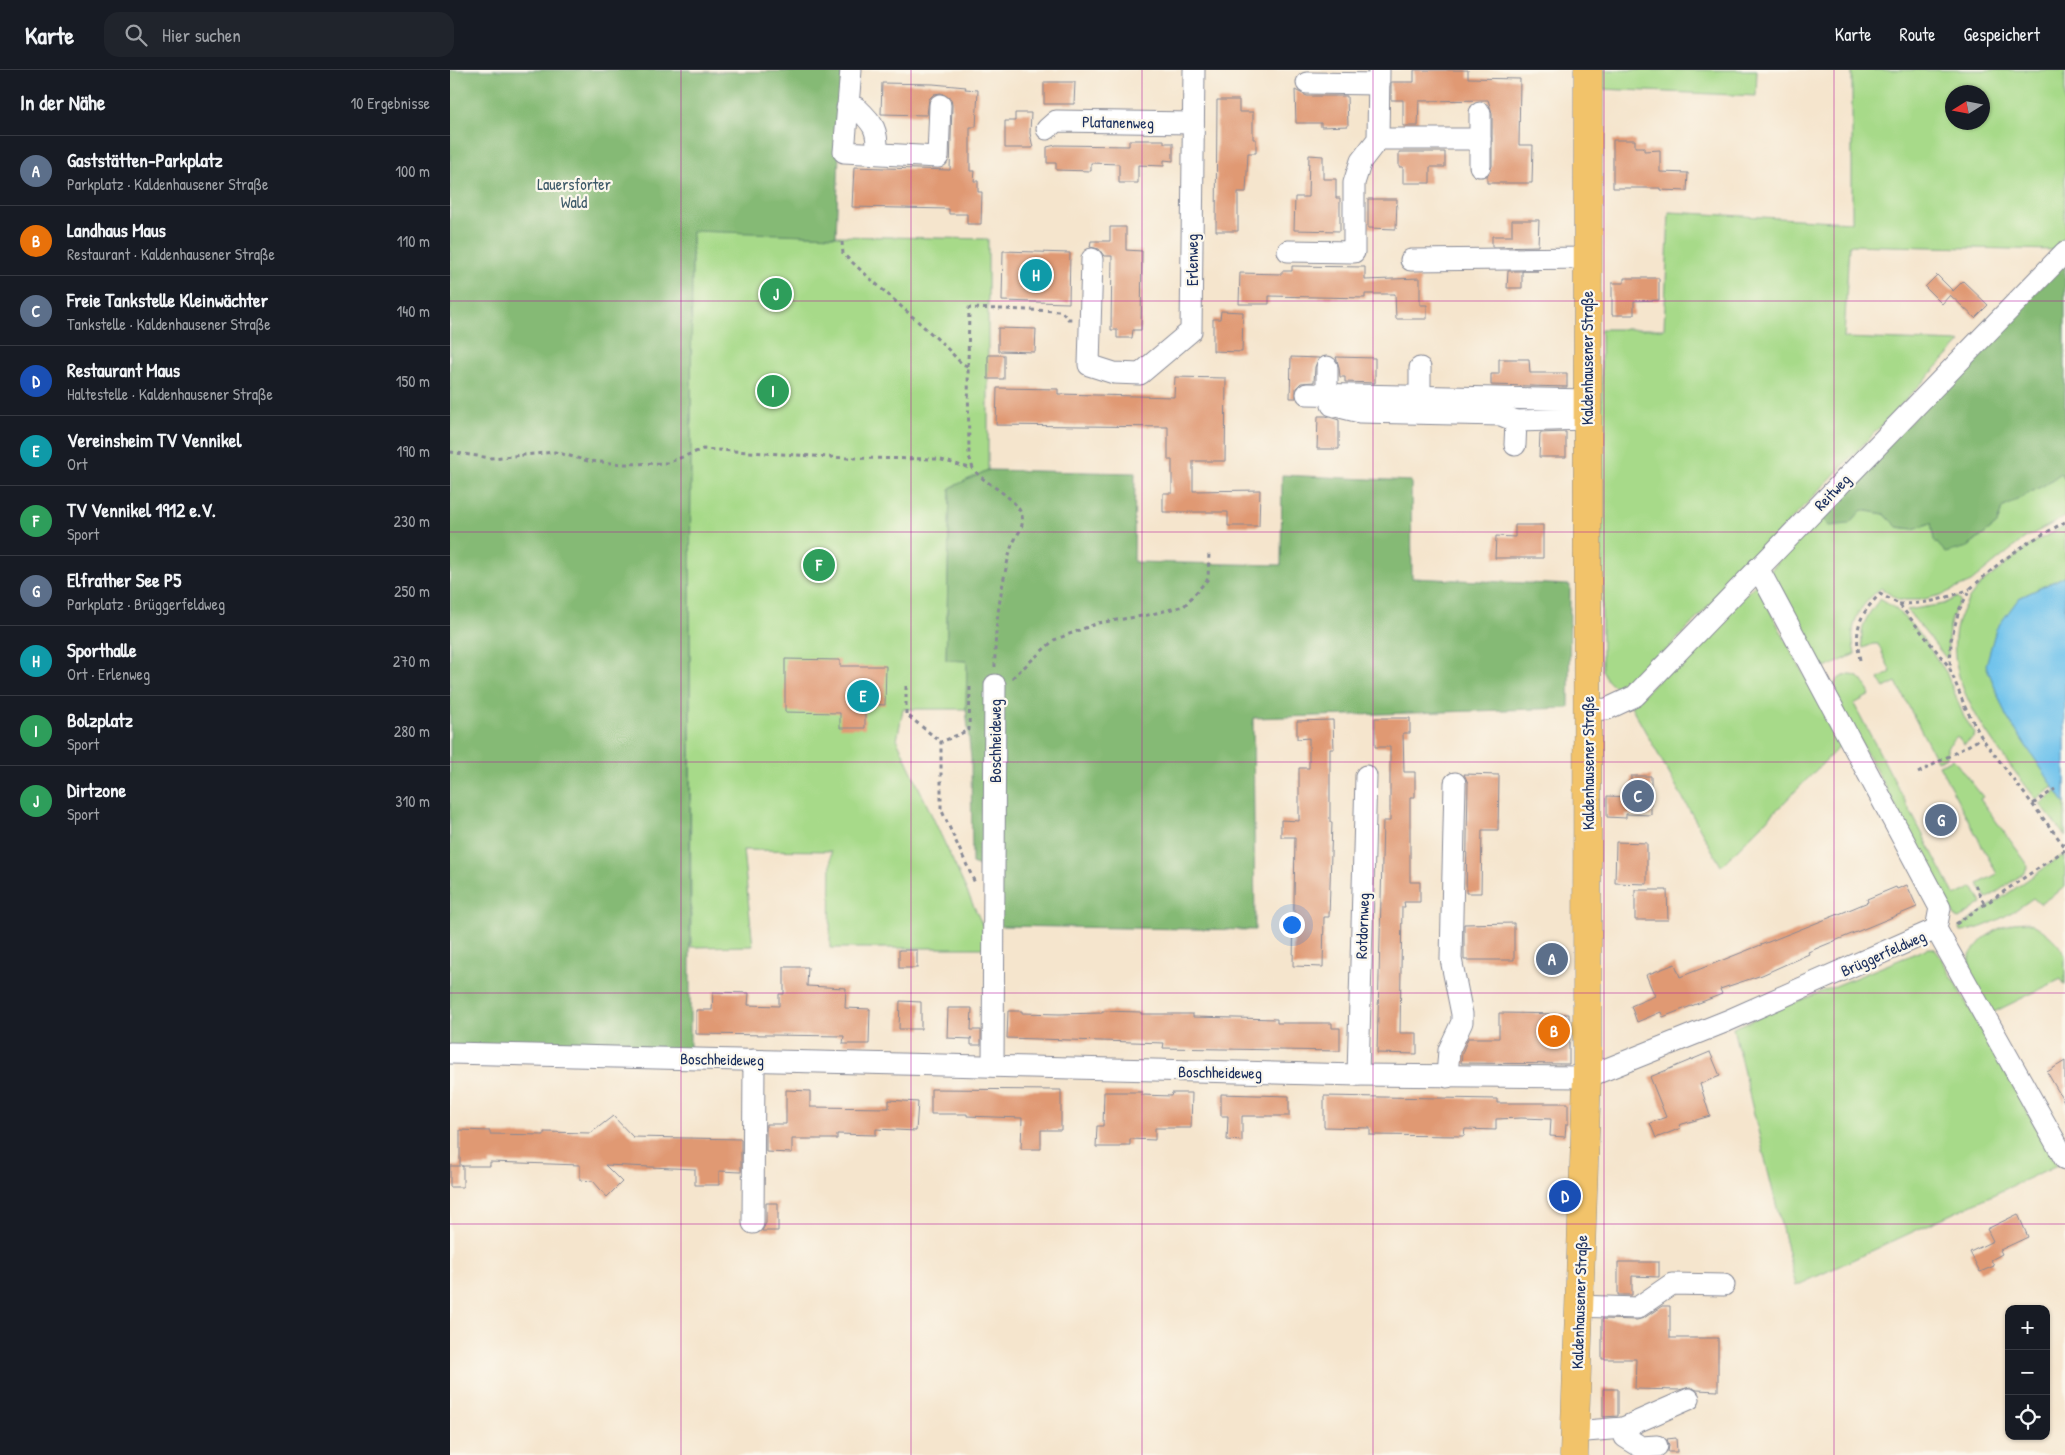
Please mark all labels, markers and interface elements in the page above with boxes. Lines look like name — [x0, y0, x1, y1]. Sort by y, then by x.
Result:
search box — [104, 12, 454, 57]
text: Karte — [25, 19, 74, 51]
icon: search — [122, 21, 150, 49]
text: Hier suchen — [162, 22, 241, 48]
text: Karte — [1835, 22, 1872, 47]
text: Route — [1900, 22, 1936, 47]
text: Gespeichert — [1964, 22, 2040, 47]
north arrow — [1945, 85, 1990, 130]
text: In der Nähe — [20, 88, 105, 117]
text: 10 Ergebnisse — [351, 92, 430, 114]
street label: Platanenweg — [1082, 110, 1154, 134]
text: Gaststätten-Parkplatz — [67, 147, 223, 173]
text: A — [32, 160, 40, 182]
text: 100 m — [395, 160, 430, 182]
text: Parkplatz · Kaldenhausener Straße — [67, 173, 268, 195]
park label: Lauersforter Wald — [537, 173, 611, 213]
text: Landhaus Maus — [67, 217, 166, 243]
text: B — [32, 230, 40, 252]
text: 110 m — [397, 230, 430, 252]
street label: Erlenweg — [1181, 234, 1203, 286]
text: Restaurant · Kaldenhausener Straße — [67, 243, 275, 265]
pin: H — [1020, 256, 1052, 294]
pin: J — [760, 275, 792, 313]
text: Freie Tankstelle Kleinwächter — [67, 287, 268, 313]
street label: Kaldenhausener Straße — [1576, 290, 1598, 425]
text: C — [32, 300, 40, 322]
text: 140 m — [396, 300, 430, 322]
text: Tankstelle · Kaldenhausener Straße — [67, 313, 271, 335]
text: Restaurant Maus — [67, 357, 180, 383]
text: D — [32, 370, 40, 392]
text: 150 m — [396, 370, 430, 392]
pin: I — [757, 372, 789, 410]
text: Haltestelle · Kaldenhausener Straße — [67, 383, 273, 405]
text: Vereinsheim TV Vennikel — [67, 427, 241, 453]
text: E — [32, 440, 40, 462]
text: 190 m — [397, 440, 430, 462]
text: Ort — [67, 453, 88, 475]
street label: Reitweg — [1809, 469, 1855, 515]
text: TV Vennikel 1912 e.V. — [67, 497, 216, 523]
text: F — [33, 510, 39, 532]
text: 230 m — [394, 510, 430, 532]
text: Sport — [67, 523, 99, 545]
pin: F — [803, 546, 835, 584]
text: Elfrather See P5 — [67, 567, 181, 593]
text: G — [32, 580, 40, 602]
text: 250 m — [394, 580, 430, 602]
text: Parkplatz · Brüggerfeldweg — [67, 593, 225, 615]
text: Sporthalle — [67, 637, 137, 663]
text: H — [32, 650, 40, 672]
text: 270 m — [393, 650, 430, 672]
text: Ort · Erlenweg — [67, 663, 150, 685]
pin: E — [847, 677, 879, 715]
street label: Kaldenhausener Straße — [1577, 695, 1599, 830]
street label: Boschheideweg — [984, 699, 1006, 783]
text: Bolzplatz — [67, 707, 133, 733]
text: I — [34, 720, 38, 742]
text: 280 m — [394, 720, 430, 742]
text: Sport — [67, 733, 99, 755]
text: Dirtzone — [67, 777, 126, 803]
pin: C — [1622, 777, 1654, 815]
text: J — [33, 790, 39, 812]
text: 310 m — [395, 790, 430, 812]
pin: G — [1925, 801, 1957, 839]
text: Sport — [67, 803, 99, 825]
street label: Rotdornweg — [1350, 893, 1374, 959]
your location — [1279, 912, 1305, 938]
street label: Brüggerfeldweg — [1837, 924, 1929, 982]
pin: A — [1536, 940, 1568, 978]
pin: B — [1538, 1012, 1570, 1050]
street label: Boschheideweg — [680, 1047, 764, 1071]
street label: Boschheideweg — [1178, 1060, 1262, 1084]
pin: D — [1549, 1177, 1581, 1215]
street label: Kaldenhausener Straße — [1566, 1234, 1592, 1369]
map controls — [2005, 1305, 2050, 1440]
button: + — [2005, 1305, 2050, 1350]
button: − — [2005, 1350, 2050, 1395]
button: locate — [2005, 1395, 2050, 1440]

